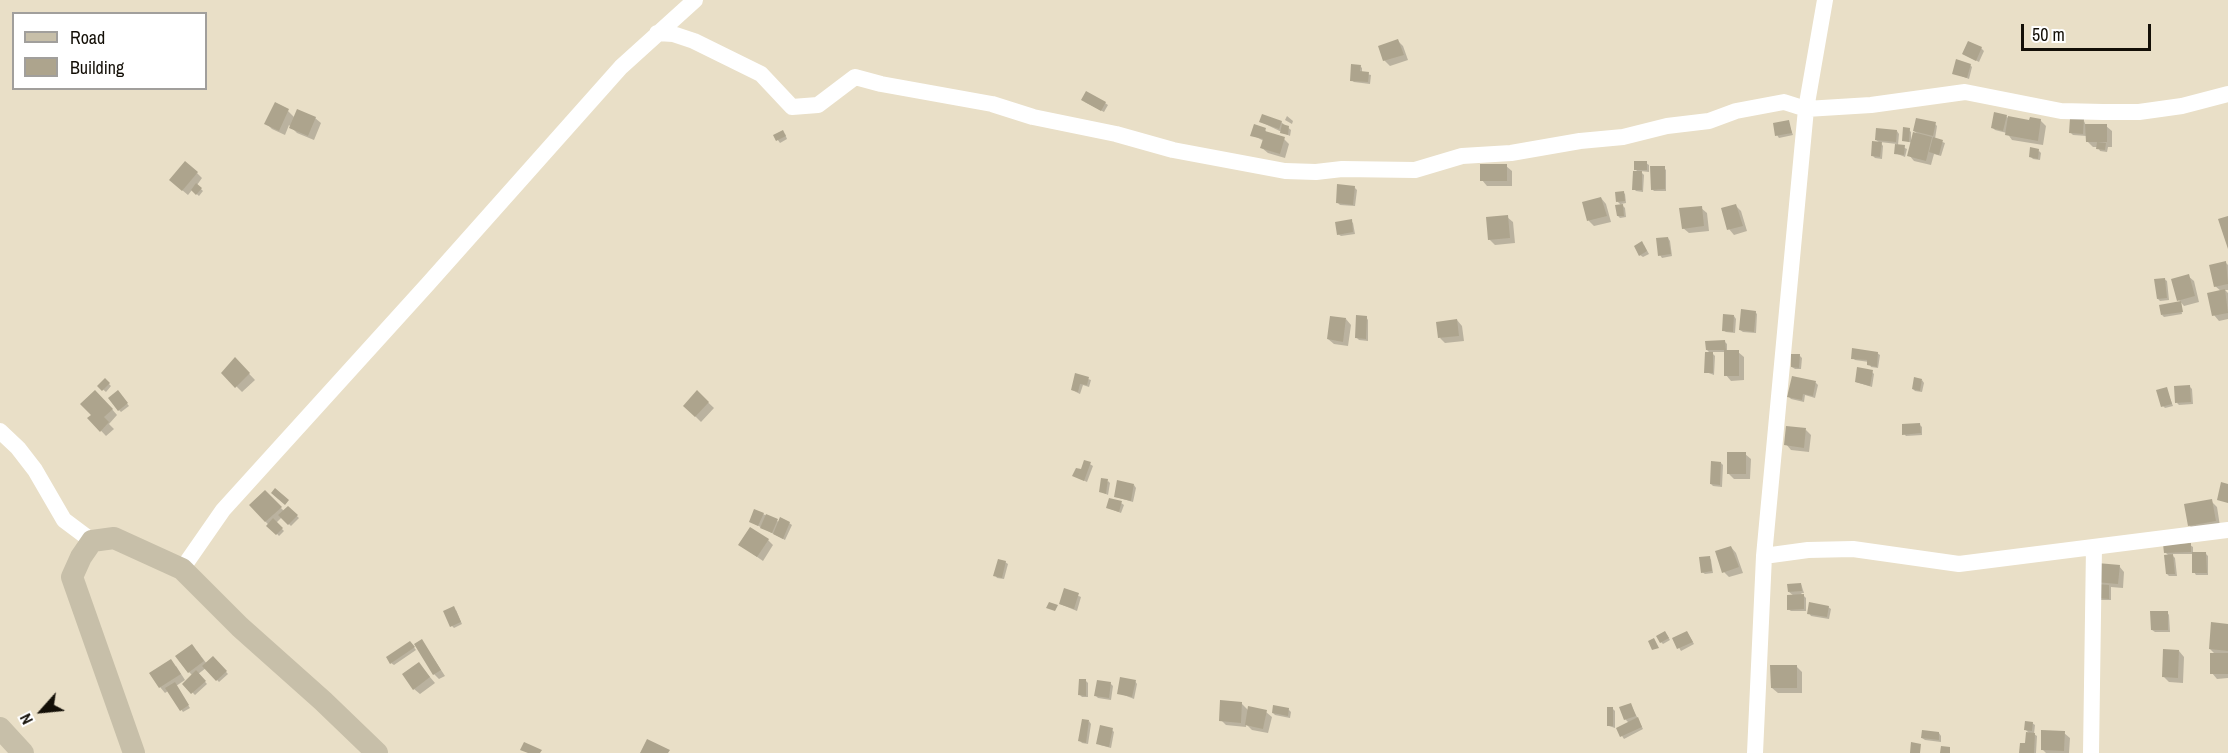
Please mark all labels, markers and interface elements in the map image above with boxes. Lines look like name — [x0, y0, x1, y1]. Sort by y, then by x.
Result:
legend — [12, 12, 207, 90]
scale bar — [2024, 12, 2154, 50]
text: 50 m — [2032, 22, 2065, 47]
text: Road — [70, 25, 105, 50]
text: Building — [70, 55, 124, 80]
north arrow — [12, 681, 72, 741]
text: N — [14, 710, 38, 728]

